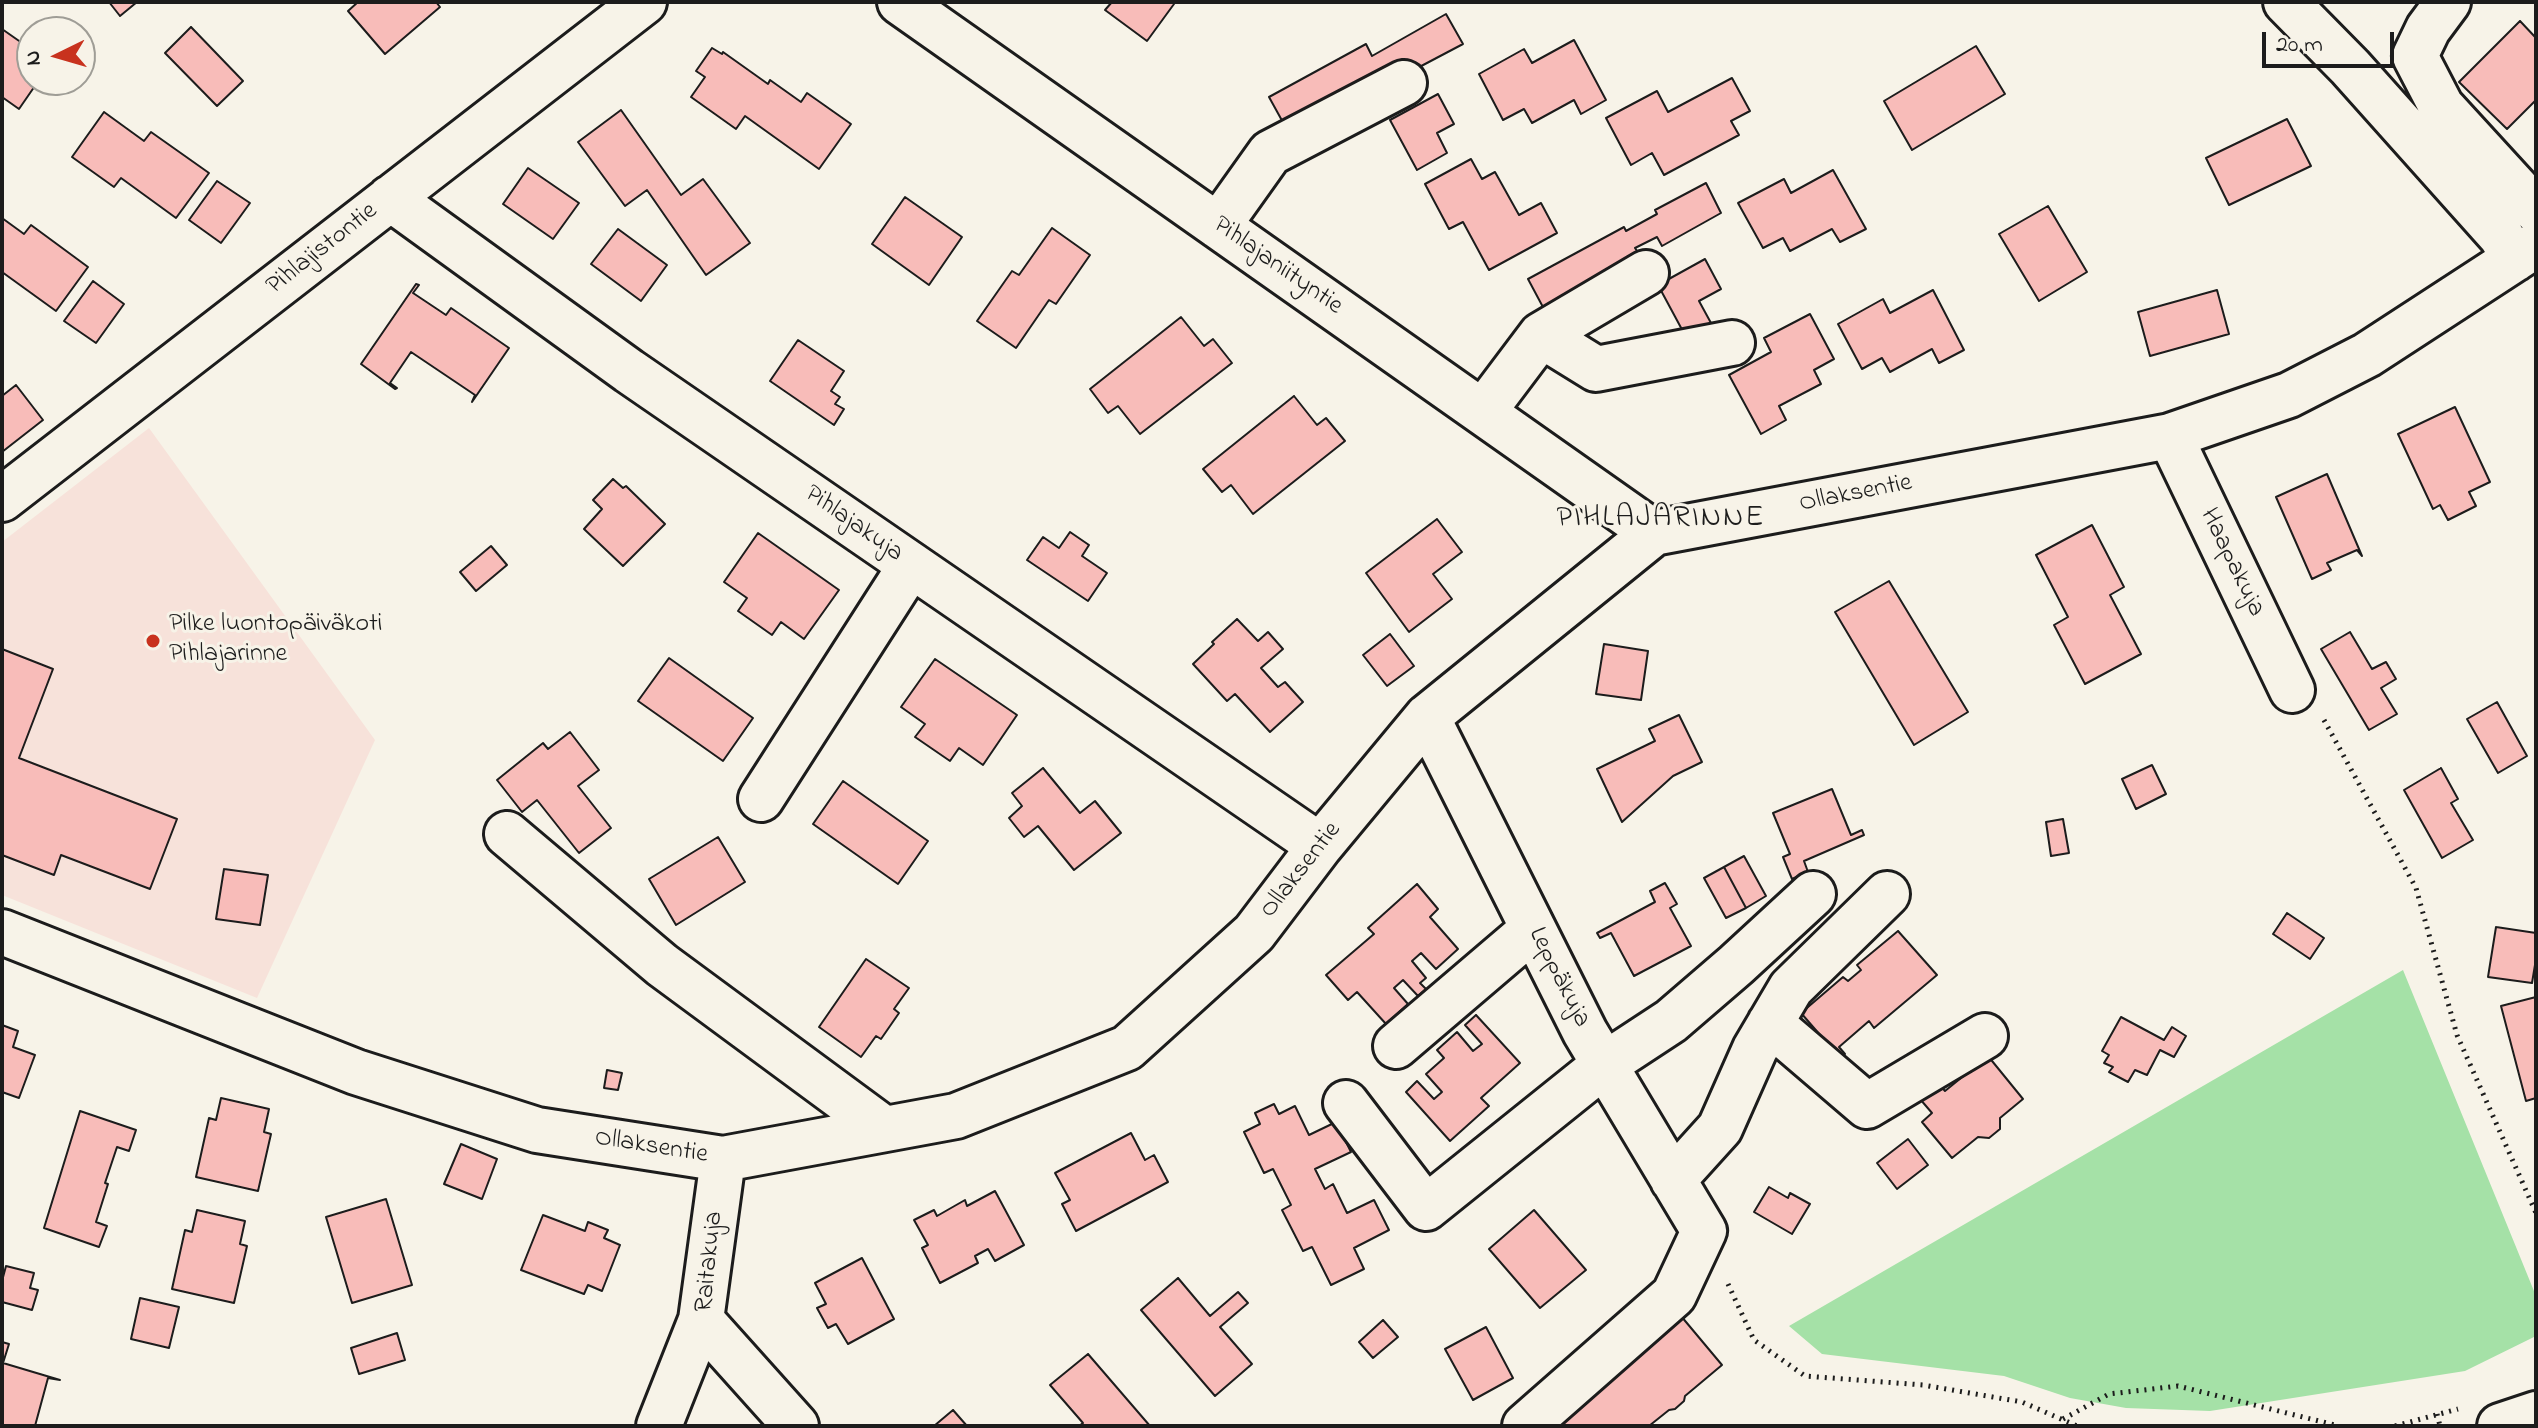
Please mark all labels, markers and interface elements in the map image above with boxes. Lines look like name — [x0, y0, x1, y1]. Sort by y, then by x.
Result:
north arrow — [16, 16, 96, 96]
scale bar — [2266, 16, 2398, 66]
text: 20 m — [2276, 28, 2323, 63]
text: N — [17, 49, 51, 67]
street label: Pihlajistontie — [261, 197, 385, 303]
street label: Pihlajaniityntie — [1206, 211, 1348, 323]
street label: Ollaksentie — [1797, 469, 1915, 521]
street label: Pihlajakuja — [798, 480, 908, 570]
district label: PIHLAJARINNE — [1556, 502, 1766, 538]
street label: Haapakuja — [2191, 504, 2271, 622]
place label: Pilke luontopäiväkoti Pihlajarinne — [169, 610, 382, 672]
marker: Pilke luontopäiväkoti Pihlajarinne — [144, 632, 162, 650]
street label: Ollaksentie — [1255, 816, 1349, 926]
street label: Leppäkuja — [1520, 923, 1596, 1033]
street label: Ollaksentie — [592, 1124, 710, 1172]
street label: Raitakuja — [690, 1210, 732, 1314]

